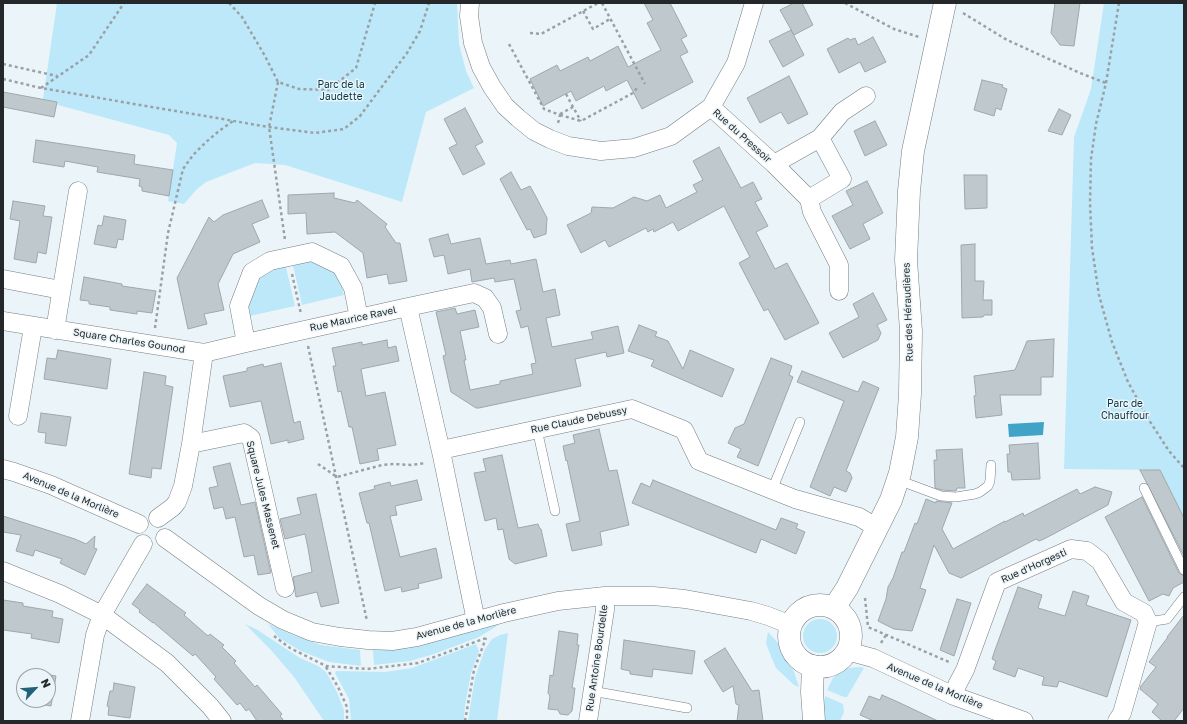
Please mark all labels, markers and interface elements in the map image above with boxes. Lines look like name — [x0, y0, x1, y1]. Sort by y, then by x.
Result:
park label: Parc de la Jaudette — [317, 79, 365, 102]
street label: Rue du Pressoir — [710, 106, 774, 166]
street label: Rue des Héraudières — [900, 262, 916, 362]
street label: Rue Maurice Ravel — [309, 304, 397, 334]
street label: Square Charles Gounod — [72, 326, 186, 356]
park label: Parc de Chauffour — [1101, 398, 1149, 422]
street label: Rue Claude Debussy — [530, 404, 628, 436]
street label: Square Jules Massenet — [244, 440, 282, 550]
street label: Avenue de la Morlière — [21, 469, 121, 521]
street label: Rue d'Horgesti — [999, 546, 1069, 586]
street label: Avenue de la Morlière — [415, 604, 517, 642]
street label: Rue Antoine Bourdelle — [584, 604, 610, 712]
street label: Avenue de la Morlière — [885, 660, 985, 712]
north arrow — [16, 668, 56, 708]
text: N — [39, 676, 54, 690]

